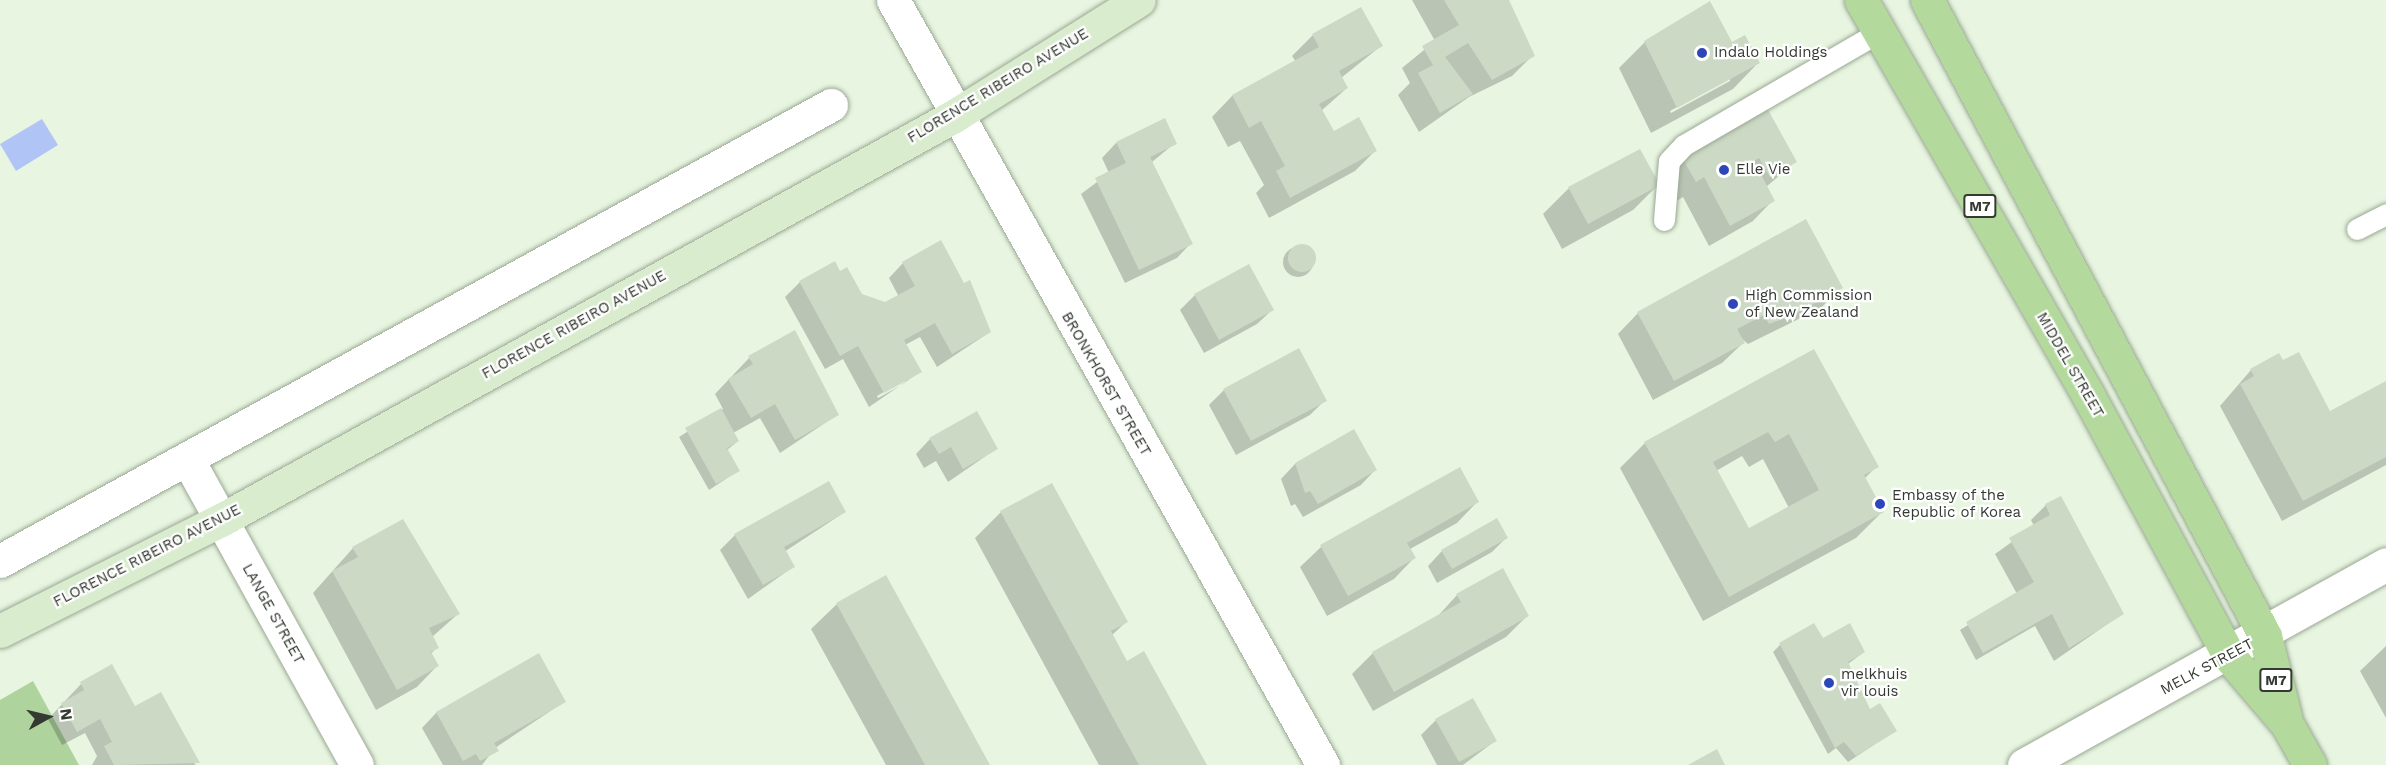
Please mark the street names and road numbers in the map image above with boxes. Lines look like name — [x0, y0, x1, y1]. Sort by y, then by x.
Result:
street label: FLORENCE RIBEIRO AVENUE — [904, 25, 1092, 147]
road number: M7 — [1962, 195, 1998, 217]
street label: FLORENCE RIBEIRO AVENUE — [478, 267, 670, 383]
street label: BRONKHORST STREET — [1057, 309, 1155, 459]
street label: MIDDEL STREET — [2032, 309, 2108, 421]
street label: FLORENCE RIBEIRO AVENUE — [50, 501, 244, 611]
street label: LANGE STREET — [238, 561, 308, 667]
street label: MELK STREET — [2157, 635, 2257, 699]
road number: M7 — [2258, 669, 2294, 691]

